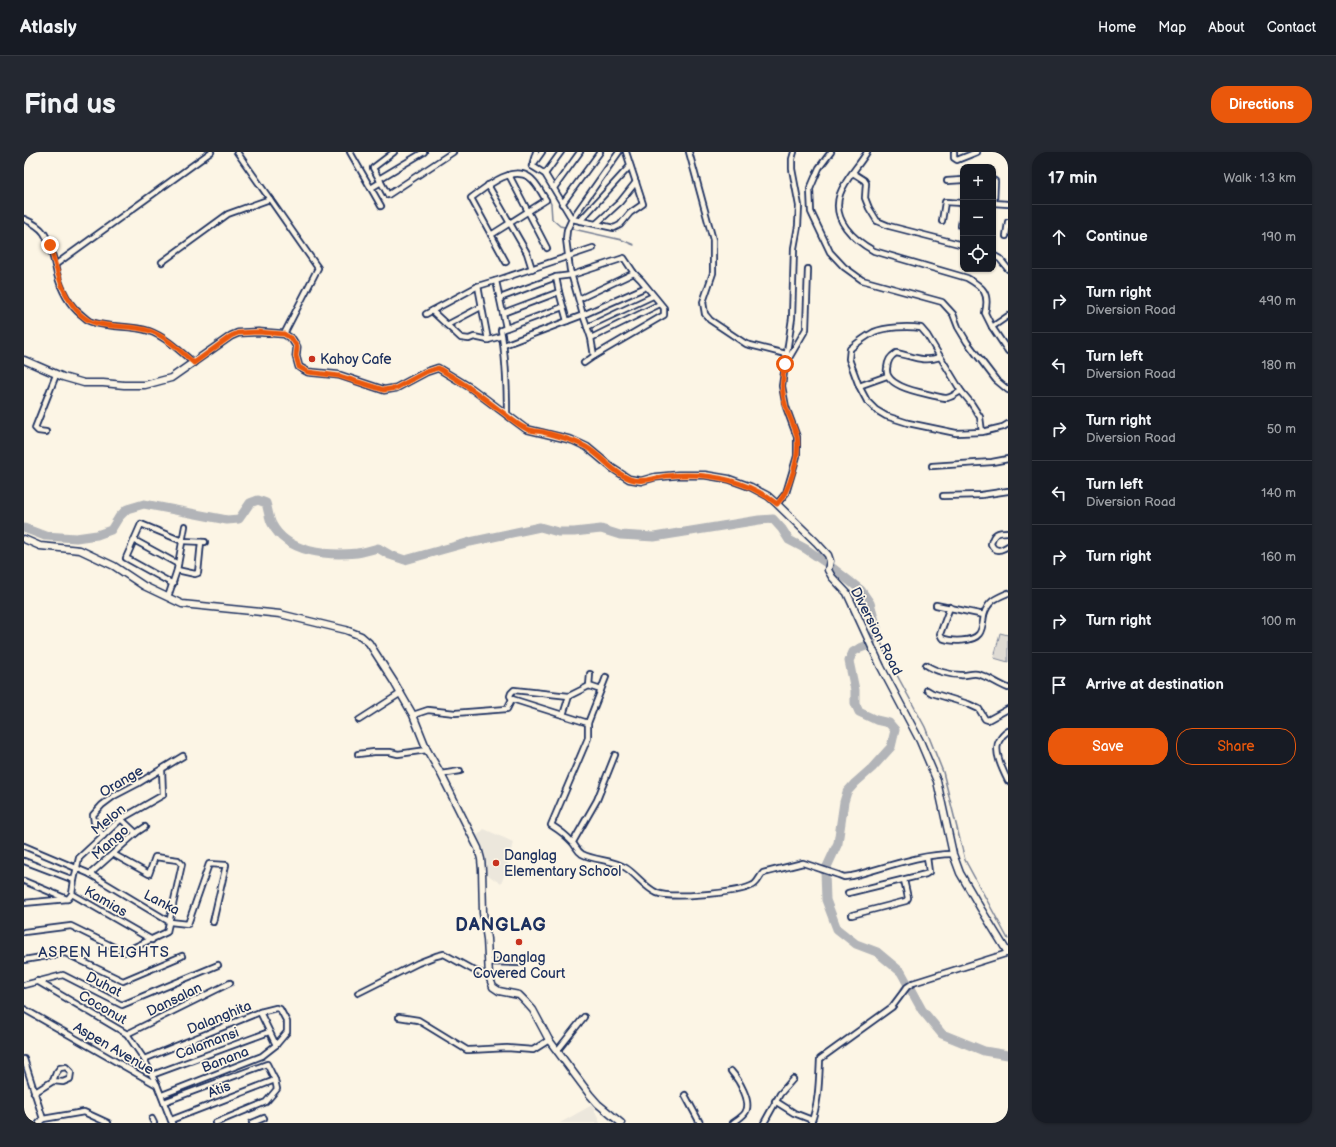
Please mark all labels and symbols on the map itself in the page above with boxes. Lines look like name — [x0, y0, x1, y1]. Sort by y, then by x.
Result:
route end — [41, 236, 59, 254]
place label: Kahoy Cafe — [320, 351, 391, 368]
marker: Kahoy Cafe — [307, 354, 317, 364]
route start — [776, 355, 794, 373]
street label: Diversion Road — [847, 584, 906, 678]
street label: Orange — [96, 762, 146, 801]
street label: Melon — [88, 800, 129, 838]
street label: Mango — [88, 822, 133, 863]
place label: Danglag Elementary School — [504, 847, 622, 880]
marker: Danglag Elementary School — [491, 858, 501, 868]
street label: Kamias — [81, 882, 130, 920]
street label: Lanka — [141, 886, 183, 919]
district label: DANGLAG — [455, 915, 547, 936]
marker: Danglag Covered Court — [514, 937, 524, 947]
district label: ASPEN HEIGHTS — [38, 943, 170, 962]
place label: Danglag Covered Court — [473, 949, 566, 982]
street label: Duhat — [83, 968, 125, 1001]
street label: Dansalan — [144, 979, 205, 1020]
street label: Coconut — [75, 987, 131, 1028]
street label: Dalanghita — [185, 997, 254, 1038]
street label: Aspen Avenue — [71, 1019, 157, 1078]
street label: Calamansi — [173, 1024, 241, 1063]
street label: Banana — [199, 1043, 251, 1076]
street label: Atis — [205, 1077, 233, 1102]

